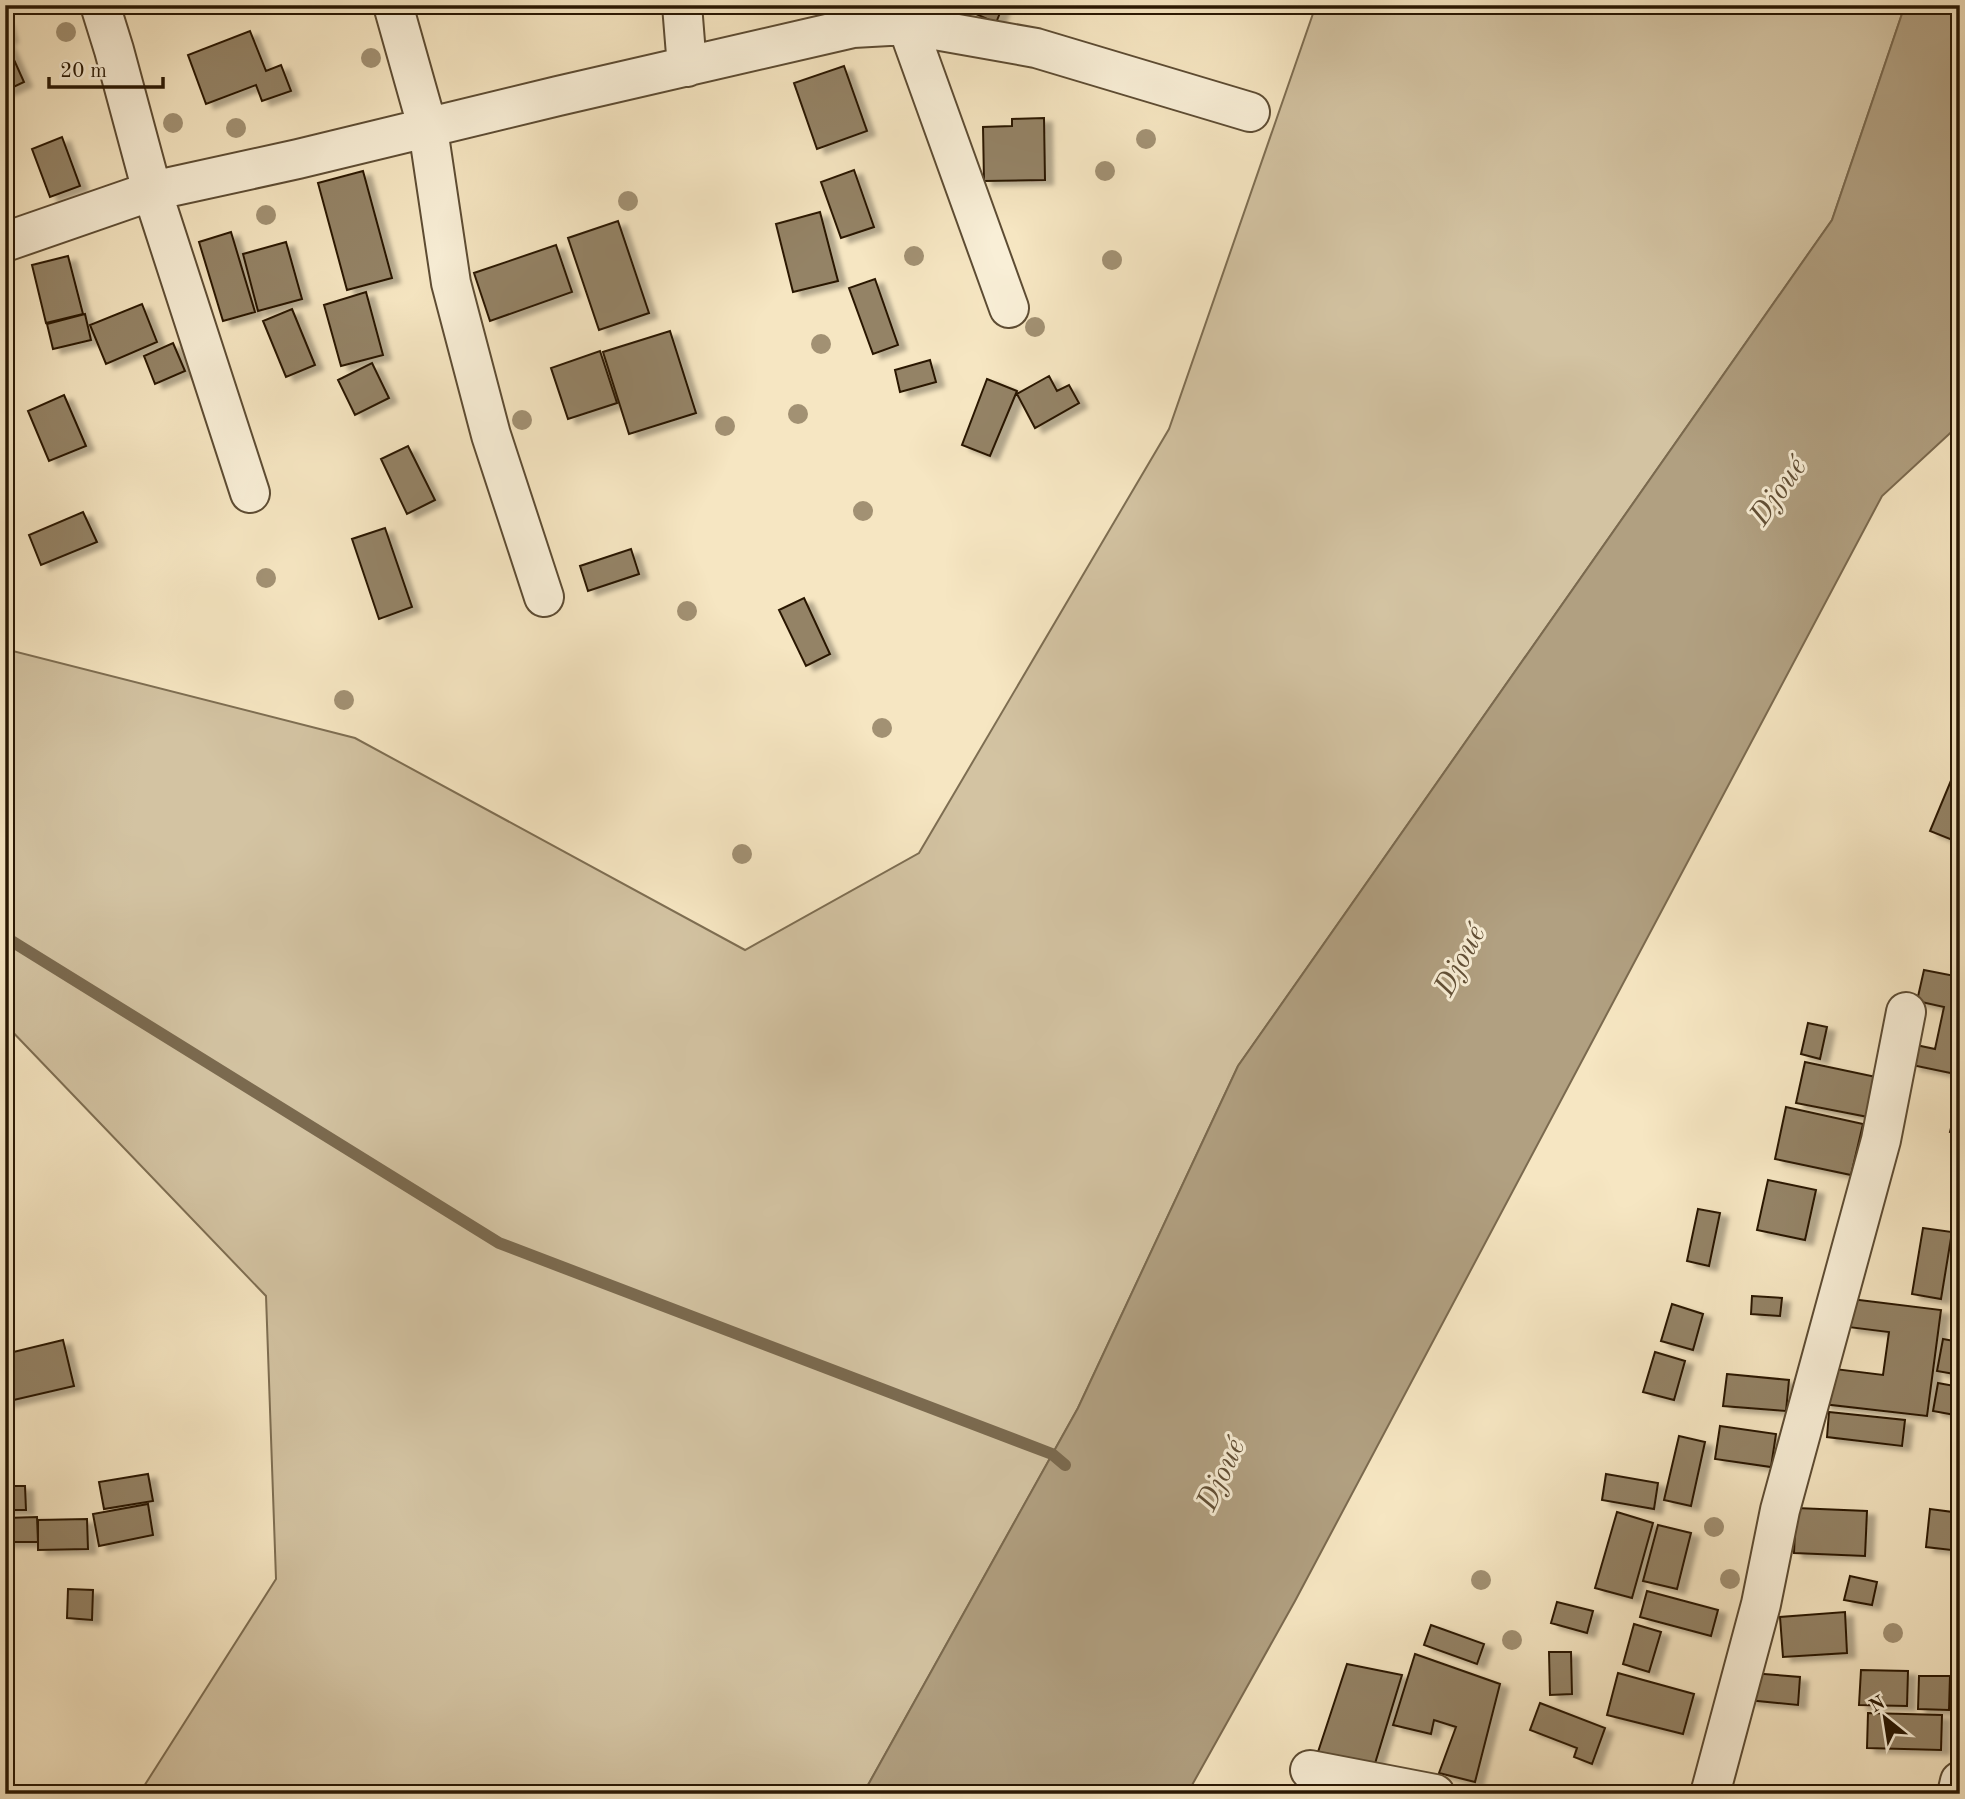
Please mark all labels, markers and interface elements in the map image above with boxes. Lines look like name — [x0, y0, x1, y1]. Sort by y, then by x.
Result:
scale bar — [49, 46, 163, 90]
text: 20 m — [60, 61, 107, 82]
water label: Djoué — [1744, 450, 1815, 532]
water label: Djoué — [1430, 918, 1493, 1002]
water label: Djoué — [1192, 1432, 1253, 1517]
north arrow — [1850, 1684, 1920, 1754]
text: N — [1867, 1693, 1889, 1717]

